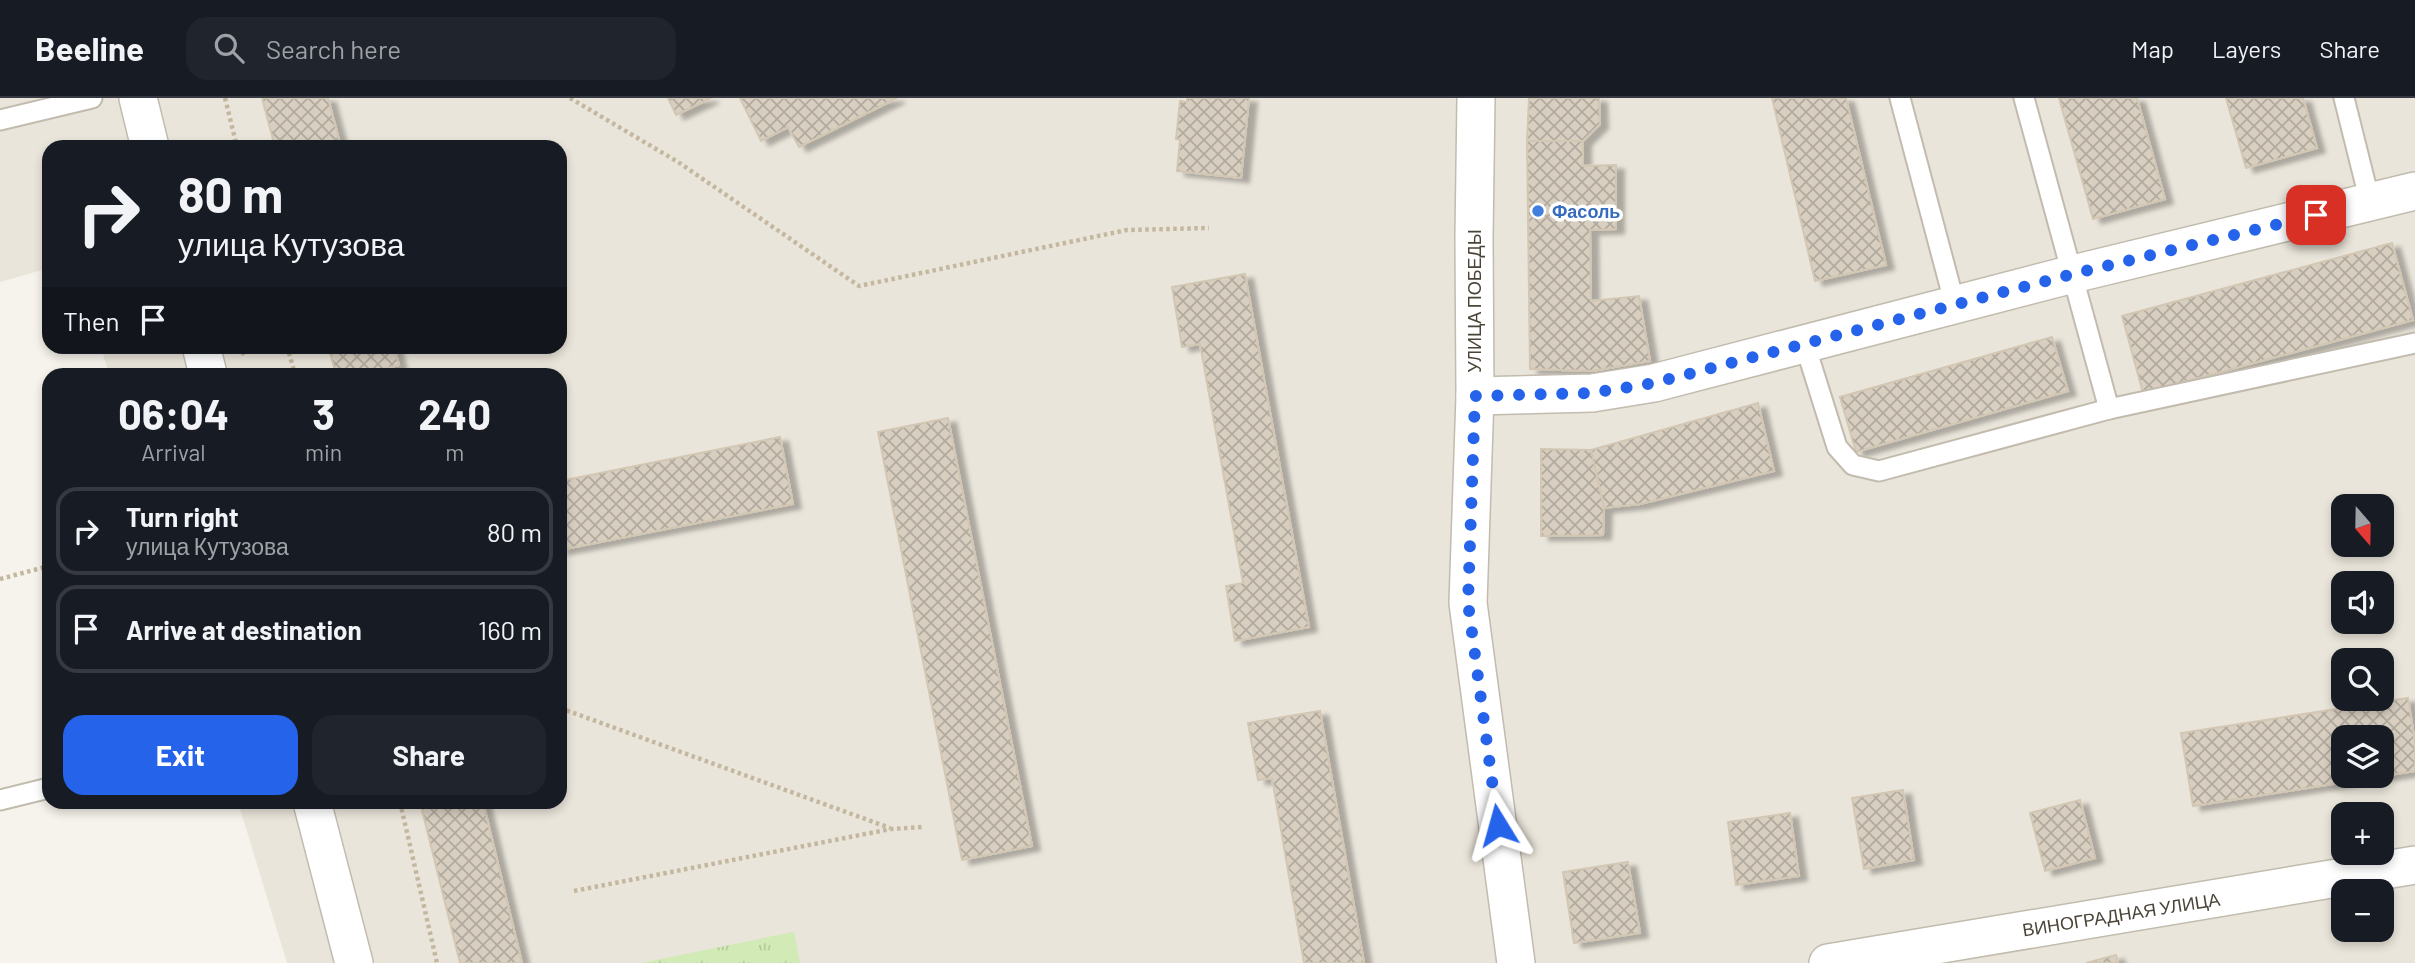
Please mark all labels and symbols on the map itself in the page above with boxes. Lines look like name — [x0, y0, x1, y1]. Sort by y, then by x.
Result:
pin — [2286, 185, 2346, 245]
place label: Фасоль — [1552, 200, 1620, 222]
marker: Фасоль — [1530, 203, 1546, 219]
street label: УЛИЦА ПОБЕДЫ — [1463, 229, 1485, 373]
north arrow — [2331, 494, 2394, 556]
position arrow — [1461, 788, 1535, 862]
street label: ВИНОГРАДНАЯ УЛИЦА — [2021, 888, 2221, 940]

